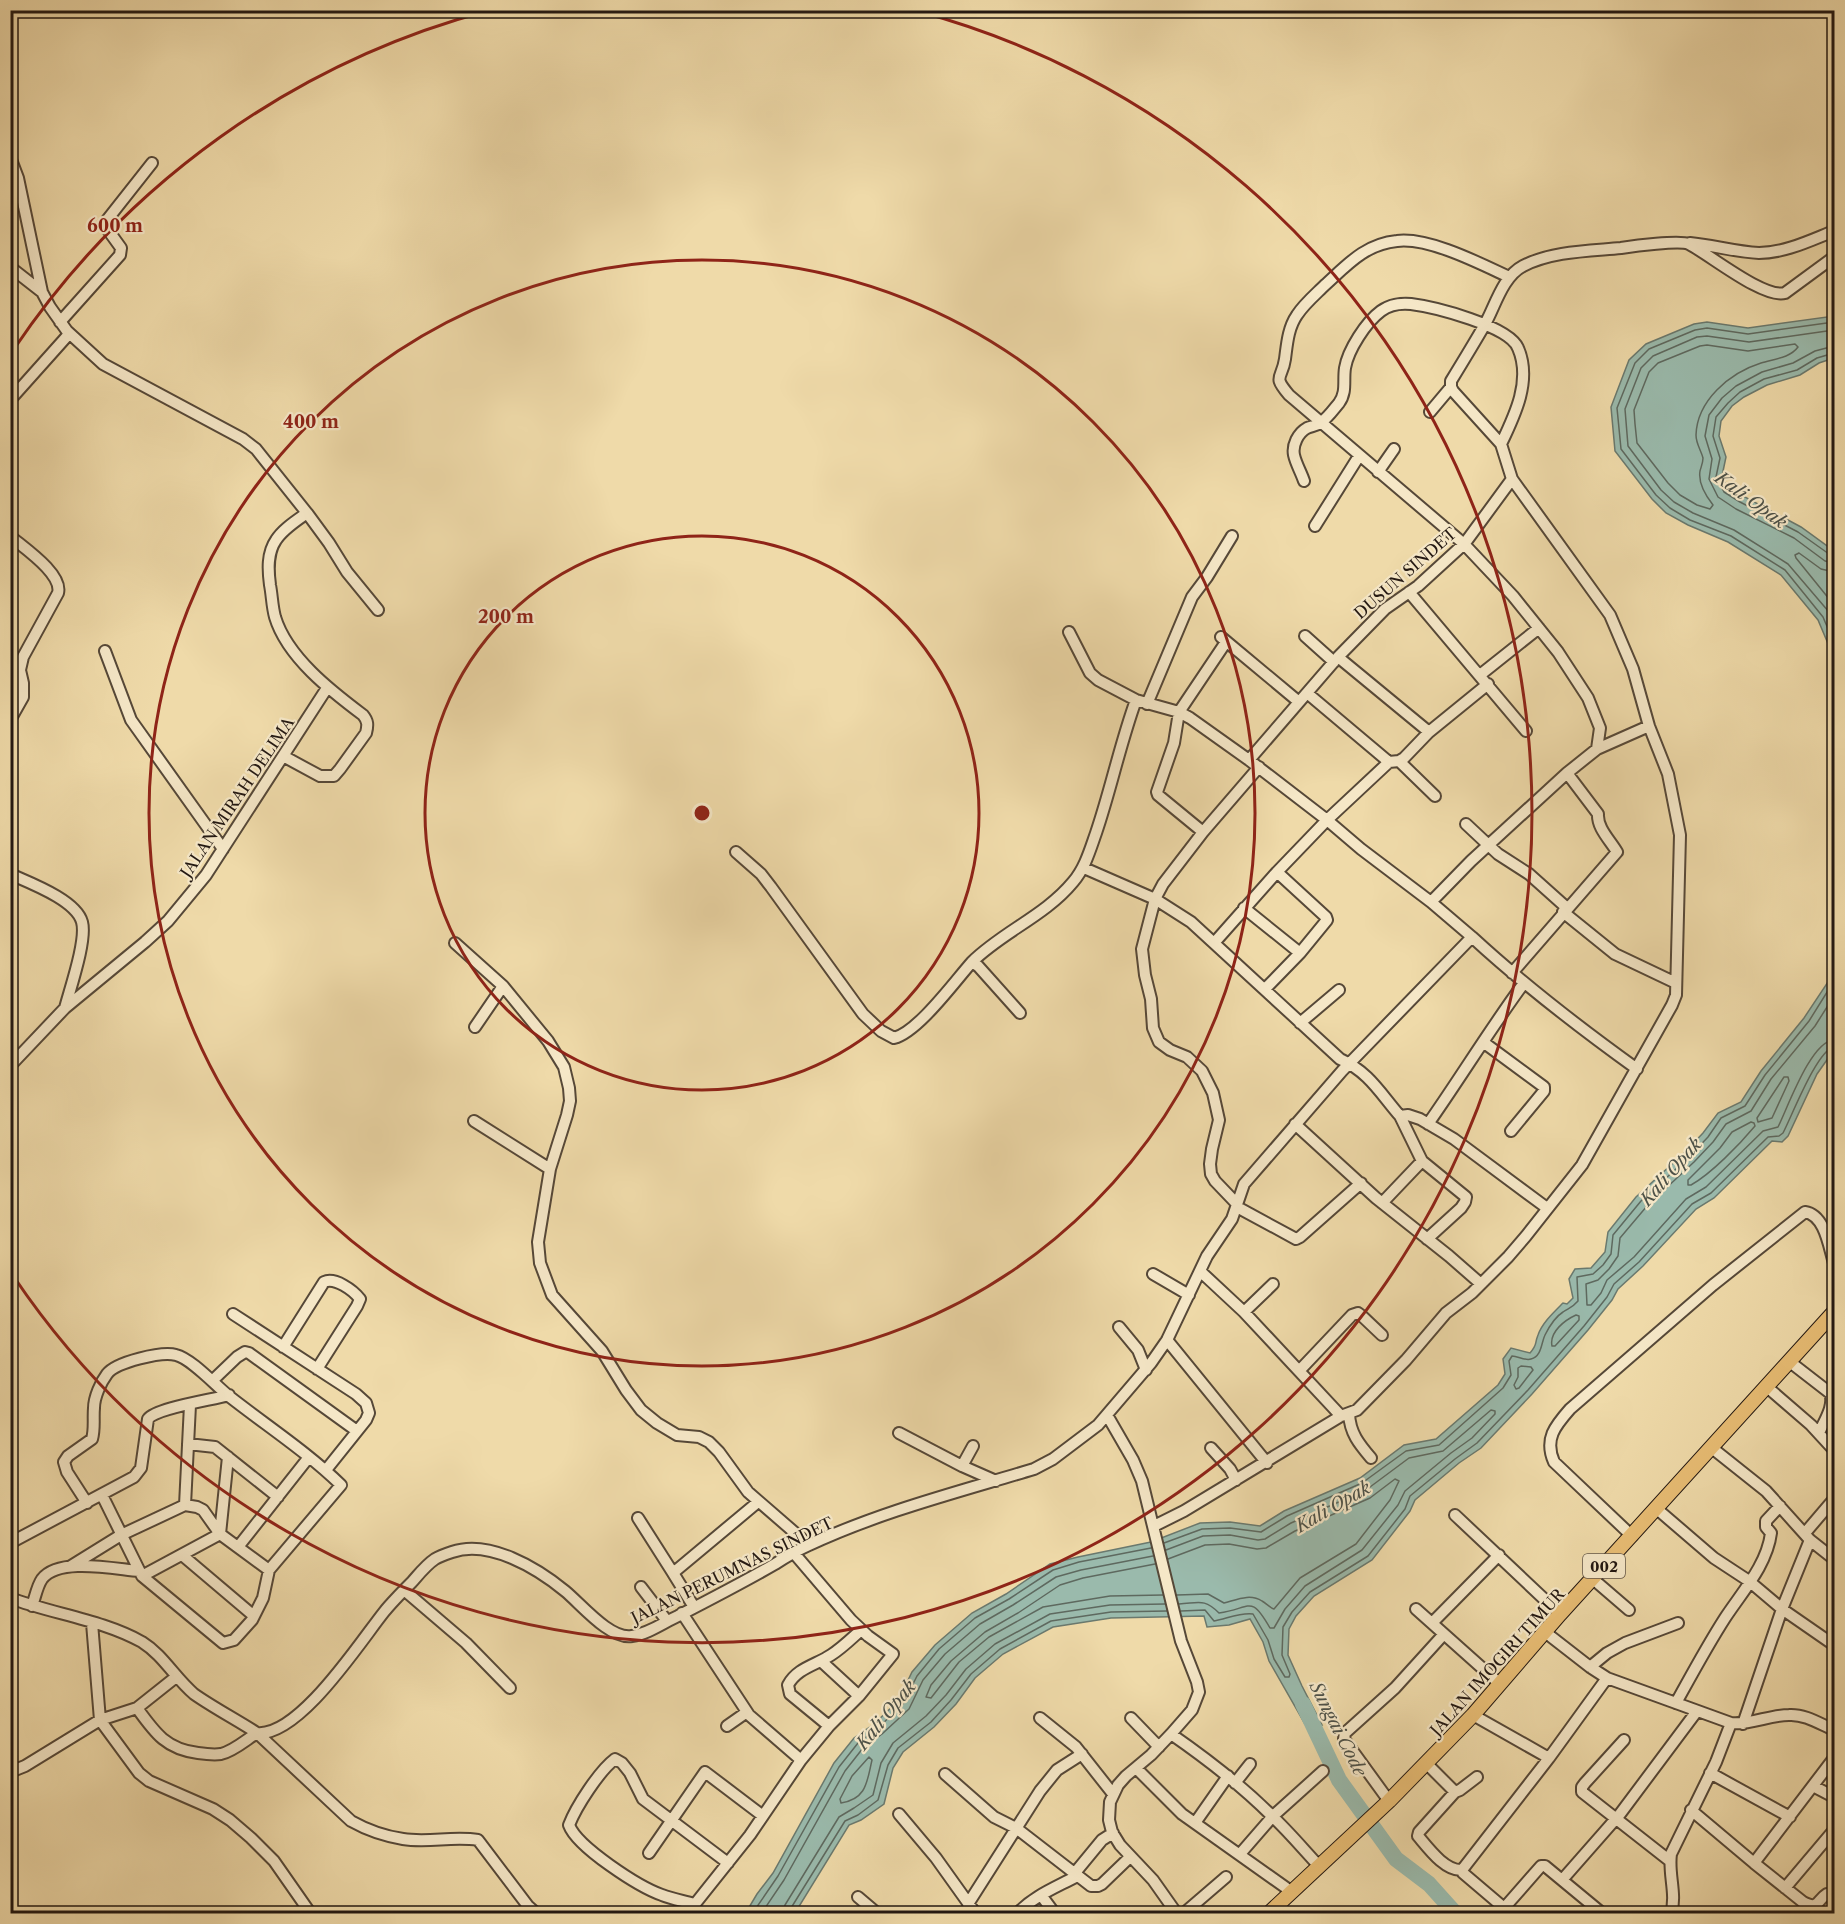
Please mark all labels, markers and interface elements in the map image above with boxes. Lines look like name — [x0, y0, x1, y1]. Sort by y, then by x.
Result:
text: 600 m — [87, 215, 143, 237]
text: 400 m — [283, 411, 339, 433]
water label: Kali Opak — [1709, 466, 1792, 534]
street label: DUSUN SINDET — [1350, 523, 1460, 623]
text: 200 m — [478, 606, 534, 628]
street label: JALAN MIRAH DELIMA — [174, 712, 299, 884]
centre of rings — [692, 803, 712, 823]
water label: Kali Opak — [1634, 1133, 1707, 1212]
water label: Kali Opak — [1290, 1476, 1375, 1538]
street label: JALAN PERUMNAS SINDET — [625, 1512, 836, 1629]
road number: 002 — [1583, 1554, 1625, 1578]
street label: JALAN IMOGIRI TIMUR — [1424, 1583, 1569, 1742]
water label: Kali Opak — [850, 1675, 921, 1756]
water label: Sungai Code — [1304, 1677, 1372, 1781]

